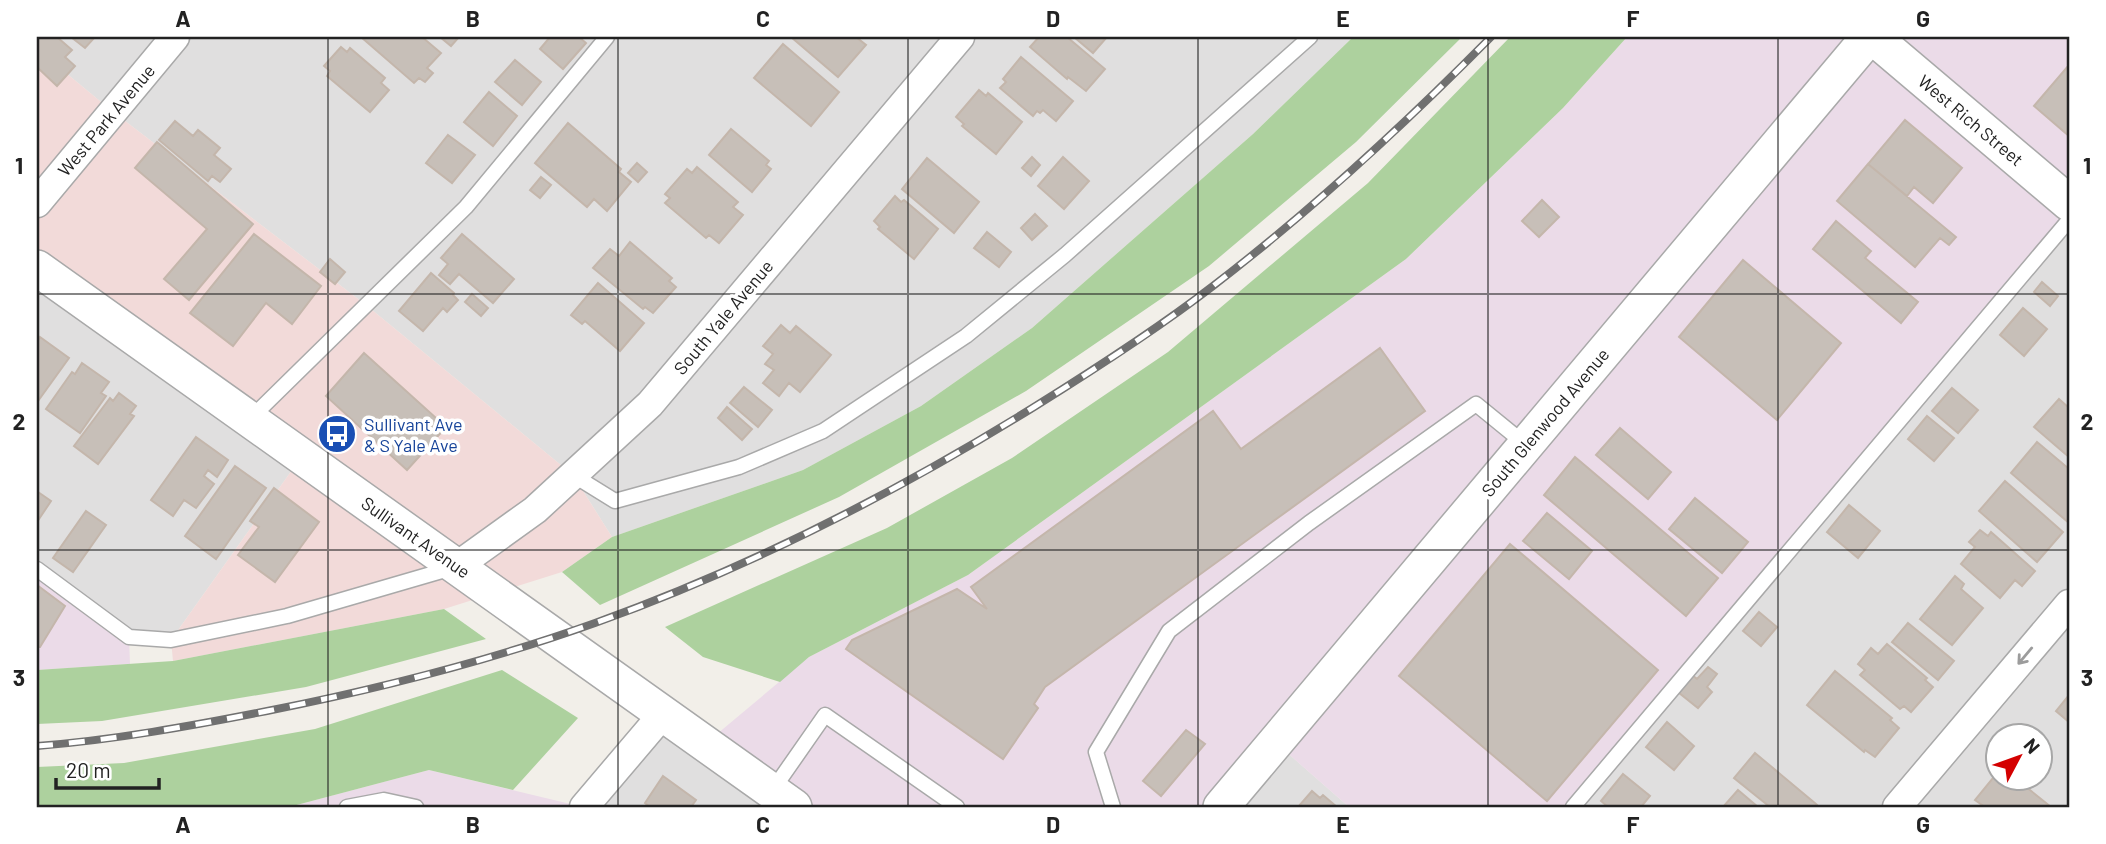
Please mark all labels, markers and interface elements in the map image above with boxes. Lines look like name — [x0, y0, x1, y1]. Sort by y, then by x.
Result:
text: A — [175, 4, 191, 32]
text: B — [466, 4, 480, 32]
text: C — [756, 4, 770, 32]
text: D — [1046, 4, 1060, 32]
text: E — [1336, 4, 1350, 32]
text: F — [1627, 4, 1640, 32]
text: G — [1916, 4, 1930, 32]
street label: West Park Avenue — [53, 60, 159, 180]
street label: West Rich Street — [1914, 70, 2028, 170]
text: 1 — [15, 151, 23, 179]
text: 1 — [2083, 151, 2091, 179]
street label: South Yale Avenue — [669, 255, 777, 379]
street label: South Glenwood Avenue — [1476, 343, 1614, 501]
text: 2 — [13, 407, 25, 435]
text: 2 — [2081, 407, 2093, 435]
bus stop icon: Sullivant Ave & S Yale Ave — [316, 413, 358, 455]
place label: Sullivant Ave & S Yale Ave — [364, 413, 463, 456]
street label: Sullivant Avenue — [357, 491, 475, 583]
one-way arrow — [2017, 647, 2033, 665]
text: 3 — [13, 663, 25, 691]
text: 3 — [2081, 663, 2093, 691]
north arrow — [1983, 722, 2054, 792]
text: N — [2019, 733, 2045, 758]
scale bar — [56, 746, 159, 790]
text: 20 m — [66, 757, 111, 782]
text: A — [175, 810, 191, 838]
text: B — [466, 810, 480, 838]
text: C — [756, 810, 770, 838]
text: D — [1046, 810, 1060, 838]
text: E — [1336, 810, 1350, 838]
text: F — [1627, 810, 1640, 838]
text: G — [1916, 810, 1930, 838]

